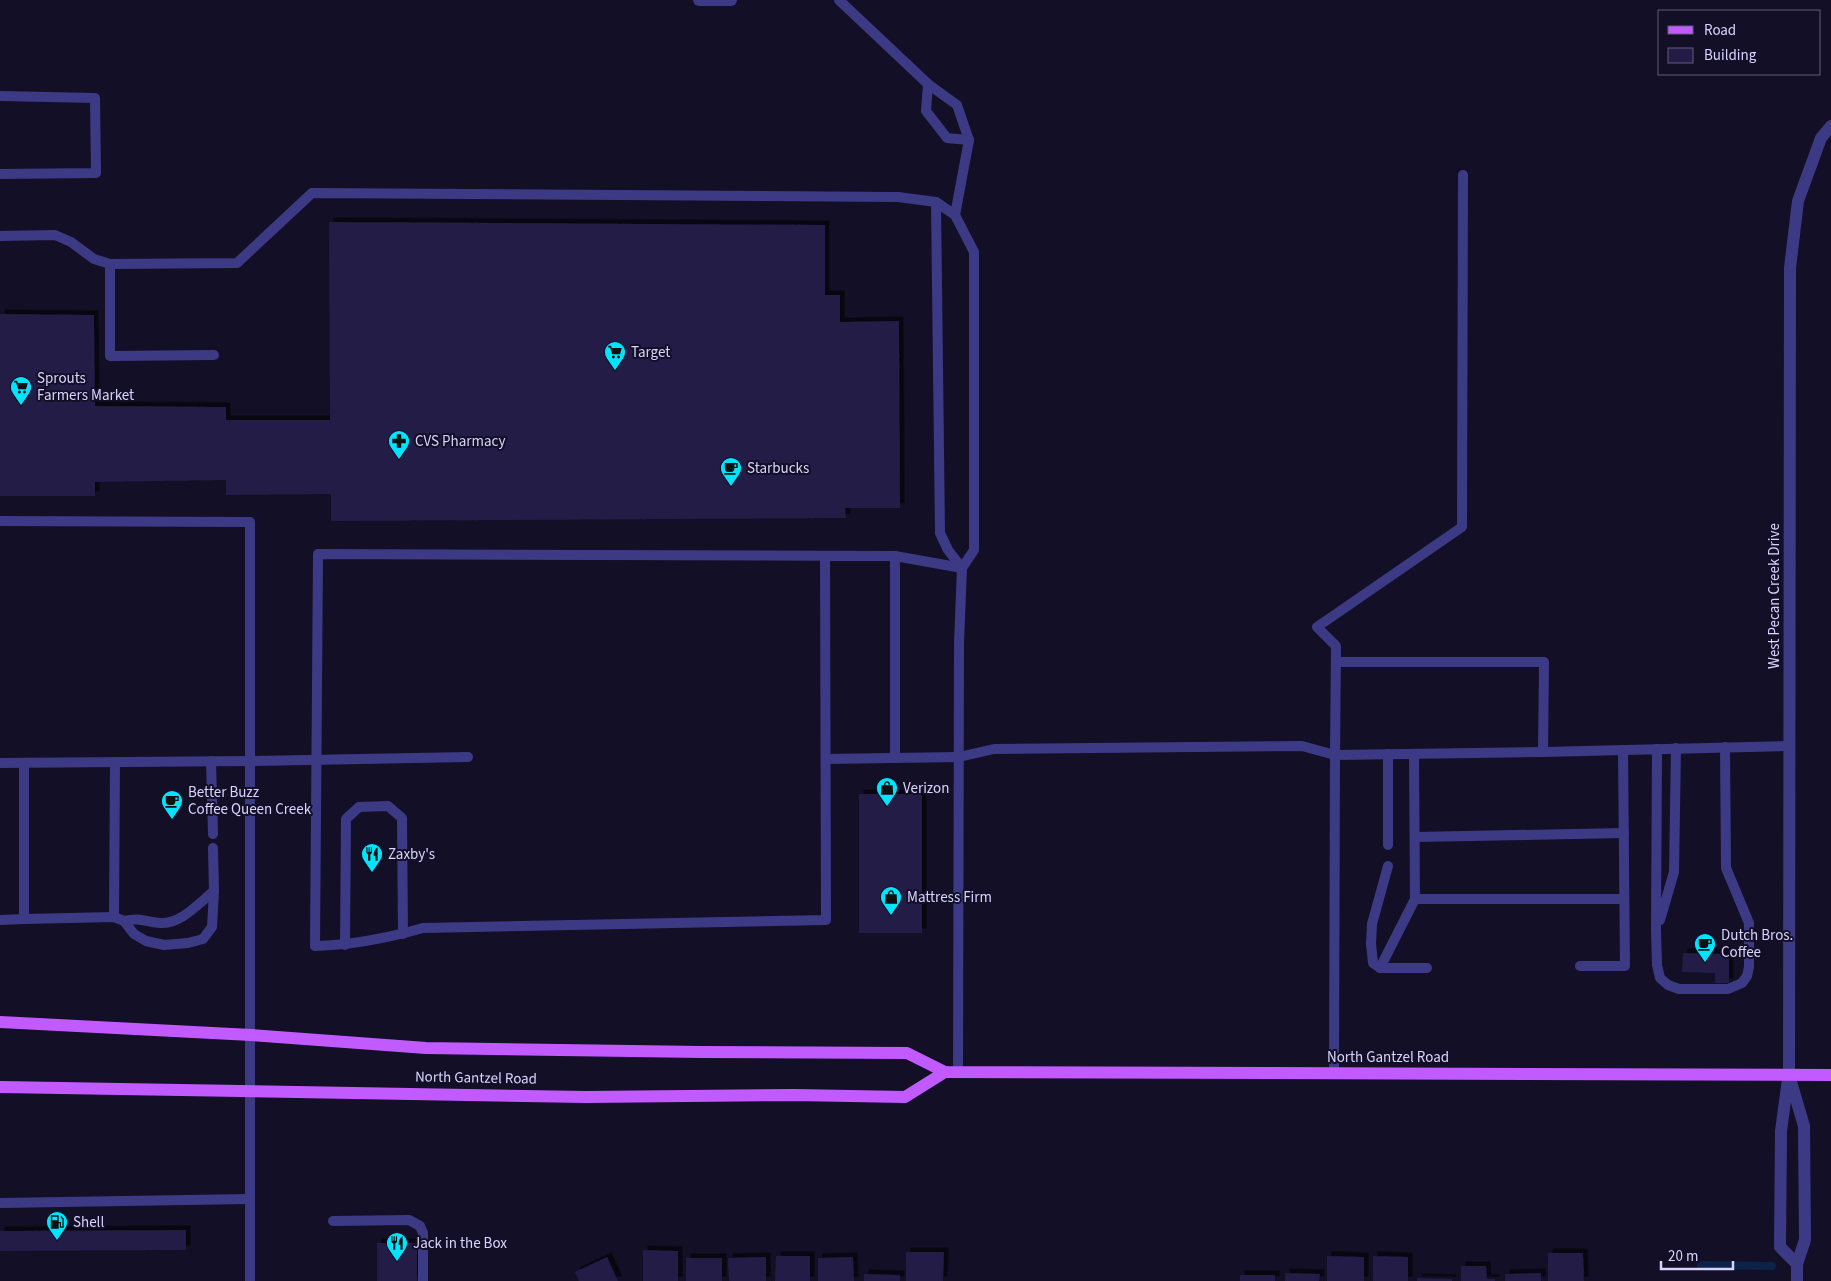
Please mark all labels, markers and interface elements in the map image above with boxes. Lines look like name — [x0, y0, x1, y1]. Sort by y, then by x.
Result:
legend — [1658, 10, 1821, 75]
text: Road — [1704, 20, 1736, 41]
text: Building — [1704, 45, 1757, 66]
supermarket icon: Target — [603, 340, 627, 371]
place label: Target — [631, 342, 670, 363]
place label: Sprouts Farmers Market — [37, 368, 134, 406]
supermarket icon: Sprouts Farmers Market — [9, 375, 33, 406]
pharmacy icon: CVS Pharmacy — [387, 429, 411, 460]
place label: CVS Pharmacy — [415, 431, 505, 452]
cafe icon: Starbucks — [719, 456, 743, 487]
place label: Starbucks — [747, 458, 809, 479]
street label: West Pecan Creek Drive — [1764, 523, 1785, 669]
shop icon: Verizon — [875, 776, 899, 807]
place label: Verizon — [903, 778, 949, 799]
place label: Better Buzz Coffee Queen Creek — [188, 782, 312, 820]
cafe icon: Better Buzz Coffee Queen Creek — [160, 789, 184, 820]
restaurant icon: Zaxby's — [360, 842, 384, 873]
place label: Zaxby's — [388, 844, 435, 865]
shop icon: Mattress Firm — [879, 885, 903, 916]
place label: Mattress Firm — [907, 887, 992, 908]
place label: Dutch Bros. Coffee — [1721, 925, 1793, 963]
cafe icon: Dutch Bros. Coffee — [1693, 932, 1717, 963]
street label: North Gantzel Road — [1327, 1047, 1449, 1068]
street label: North Gantzel Road — [415, 1066, 537, 1090]
fuel station icon: Shell — [45, 1210, 69, 1241]
place label: Shell — [73, 1212, 104, 1233]
restaurant icon: Jack in the Box — [385, 1231, 409, 1262]
place label: Jack in the Box — [413, 1233, 507, 1254]
scale bar — [1661, 1238, 1734, 1270]
text: 20 m — [1668, 1246, 1698, 1267]

